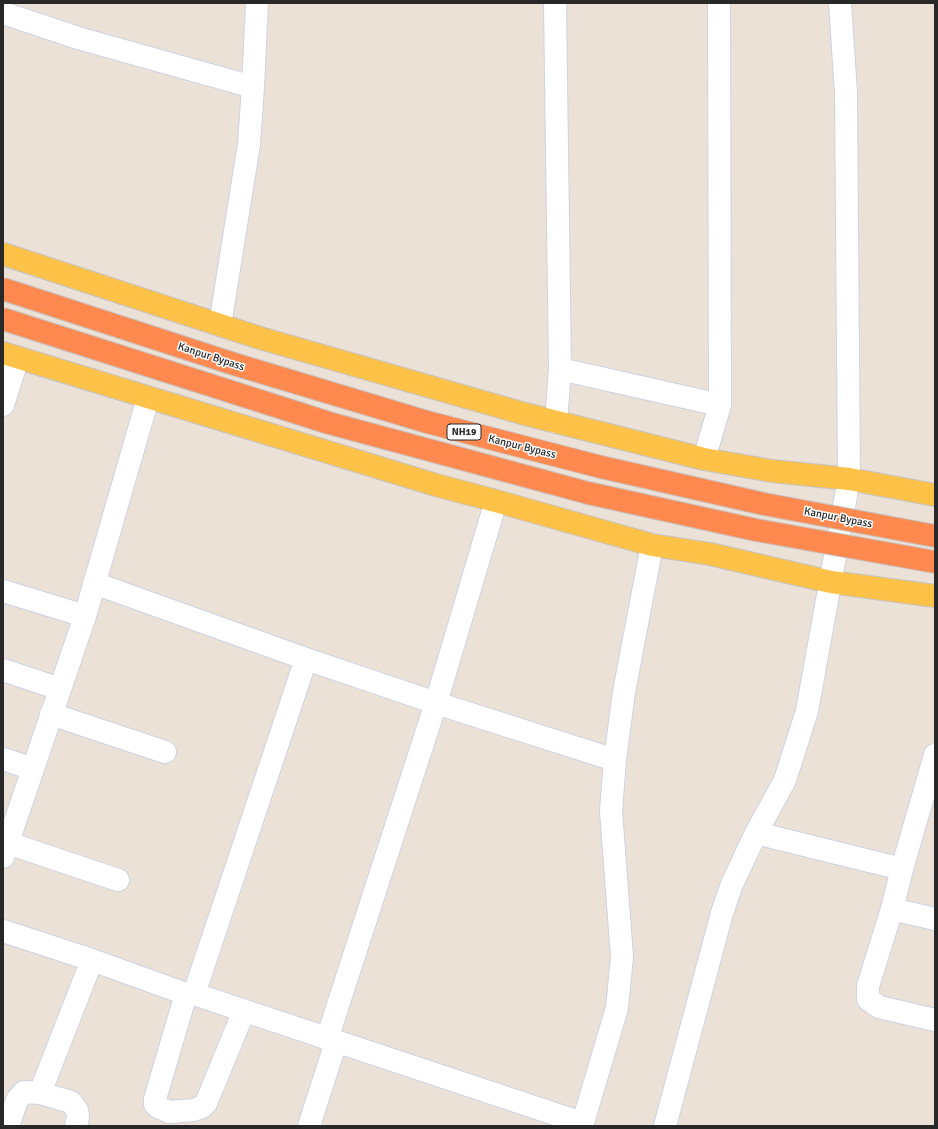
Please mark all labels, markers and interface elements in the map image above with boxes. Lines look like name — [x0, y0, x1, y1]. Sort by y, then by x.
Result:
street label: Kanpur Bypass — [176, 340, 246, 374]
road number: NH19 — [447, 424, 481, 440]
street label: Kanpur Bypass — [487, 432, 557, 462]
street label: Kanpur Bypass — [803, 505, 873, 531]

